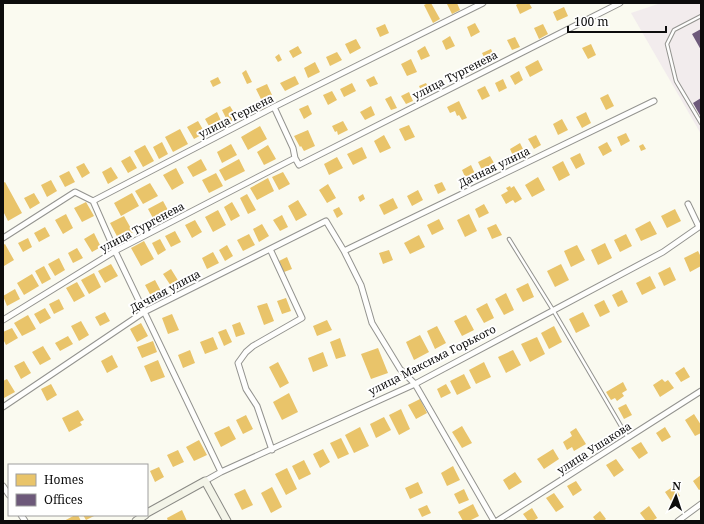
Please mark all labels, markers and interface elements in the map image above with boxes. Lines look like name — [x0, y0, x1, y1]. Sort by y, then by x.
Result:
scale bar — [568, 8, 666, 34]
text: 100 m — [574, 13, 609, 30]
street label: улица Тургенева — [410, 47, 500, 103]
street label: улица Герцена — [196, 90, 276, 141]
street label: Дачная улица — [455, 143, 532, 190]
street label: улица Тургенева — [97, 198, 187, 255]
street label: Дачная улица — [127, 266, 203, 316]
street label: улица Максима Горького — [366, 321, 498, 398]
street label: улица Ушакова — [554, 418, 634, 477]
legend — [8, 464, 148, 516]
text: Homes — [44, 471, 84, 488]
north arrow — [656, 476, 696, 516]
text: N — [672, 478, 682, 493]
text: Offices — [44, 491, 83, 508]

